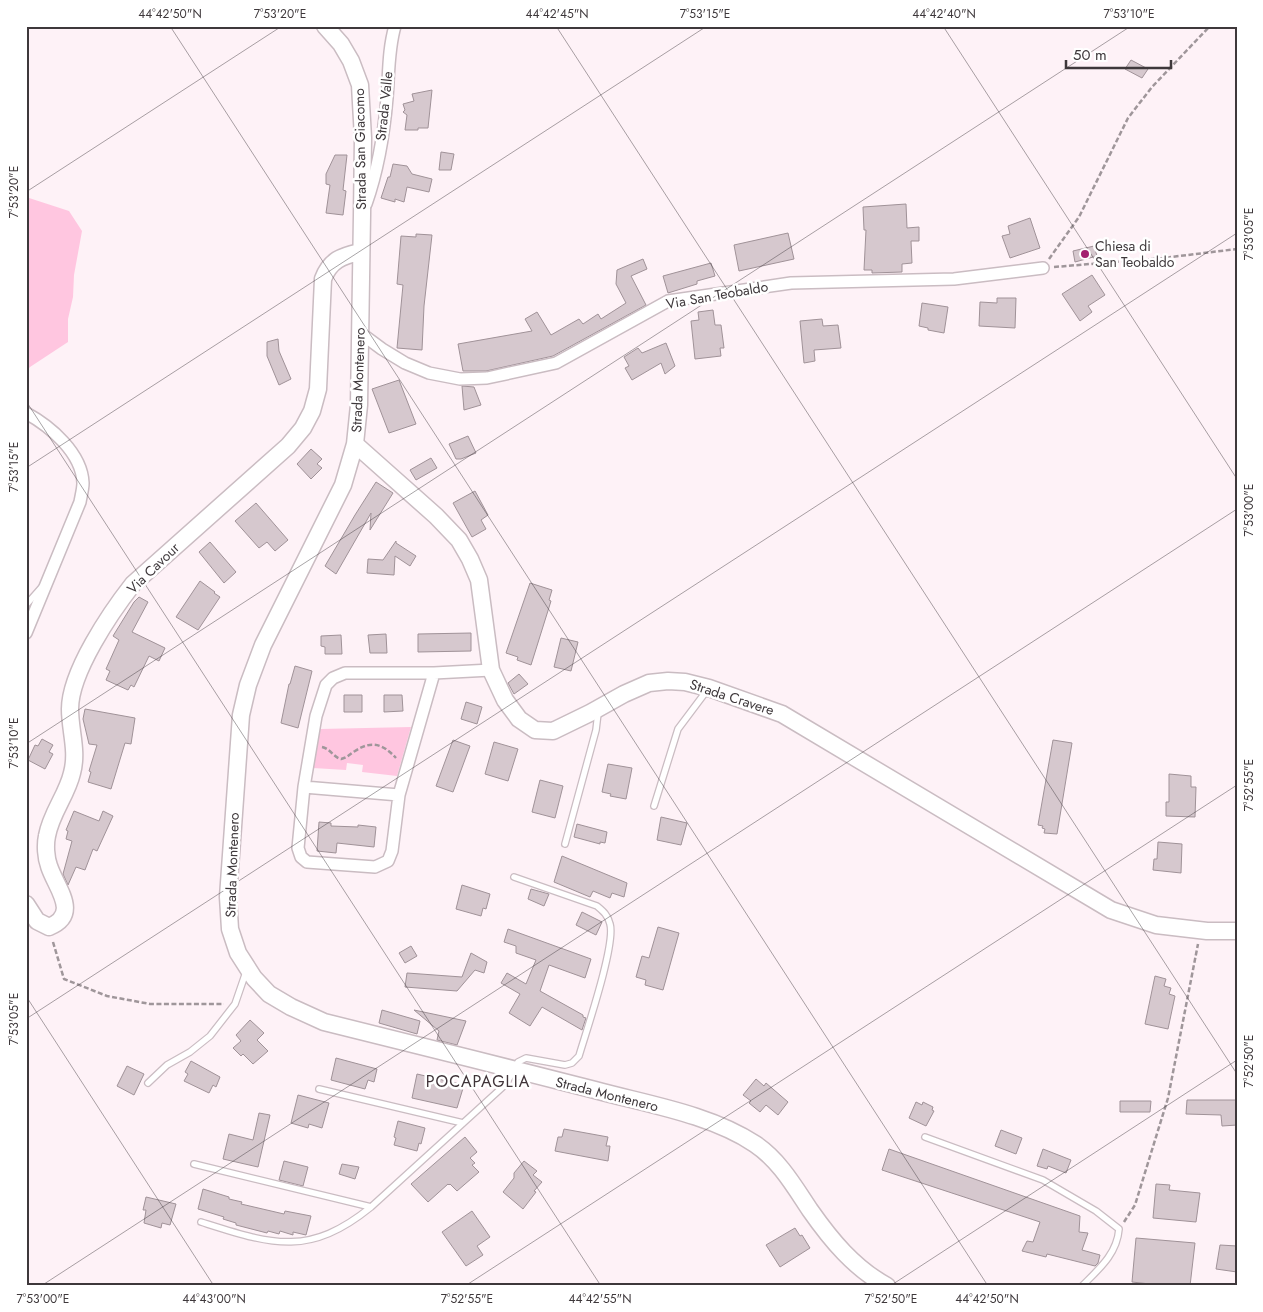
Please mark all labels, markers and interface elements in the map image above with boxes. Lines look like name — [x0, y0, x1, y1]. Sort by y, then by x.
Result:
text: 44°42'50"N — [138, 5, 202, 23]
text: 7°53'20"E — [254, 5, 306, 23]
text: 44°42'45"N — [525, 5, 589, 23]
text: 7°53'15"E — [680, 5, 730, 23]
text: 44°42'40"N — [912, 5, 976, 23]
text: 7°53'10"E — [1103, 5, 1155, 23]
scale bar — [1066, 38, 1170, 70]
text: 50 m — [1073, 44, 1107, 66]
street label: Strada Valle — [370, 70, 398, 142]
street label: Strada San Giacomo — [349, 88, 371, 210]
text: 7°53'20"E — [5, 166, 23, 218]
text: 7°53'05"E — [1240, 208, 1258, 260]
place label: Chiesa di San Teobaldo — [1095, 236, 1175, 272]
marker: Chiesa di San Teobaldo — [1079, 248, 1091, 260]
street label: Via San Teobaldo — [664, 276, 770, 314]
street label: Strada Montenero — [346, 327, 370, 433]
text: 7°53'15"E — [5, 442, 23, 492]
text: 7°53'00"E — [1240, 484, 1258, 536]
street label: Via Cavour — [122, 538, 184, 598]
street label: Strada Cravere — [687, 674, 777, 720]
text: 7°53'10"E — [5, 717, 23, 769]
text: 7°52'55"E — [1240, 759, 1258, 811]
street label: Strada Montenero — [220, 812, 244, 918]
text: 7°53'05"E — [5, 993, 23, 1045]
text: 7°52'50"E — [1240, 1035, 1258, 1087]
district label: POCAPAGLIA — [426, 1070, 530, 1093]
street label: Strada Montenero — [554, 1072, 661, 1117]
text: 7°53'00"E — [17, 1290, 69, 1308]
text: 44°43'00"N — [182, 1290, 246, 1308]
text: 7°52'55"E — [441, 1290, 493, 1308]
text: 44°42'55"N — [569, 1290, 632, 1308]
text: 7°52'50"E — [865, 1290, 917, 1308]
text: 44°42'50"N — [955, 1290, 1019, 1308]

